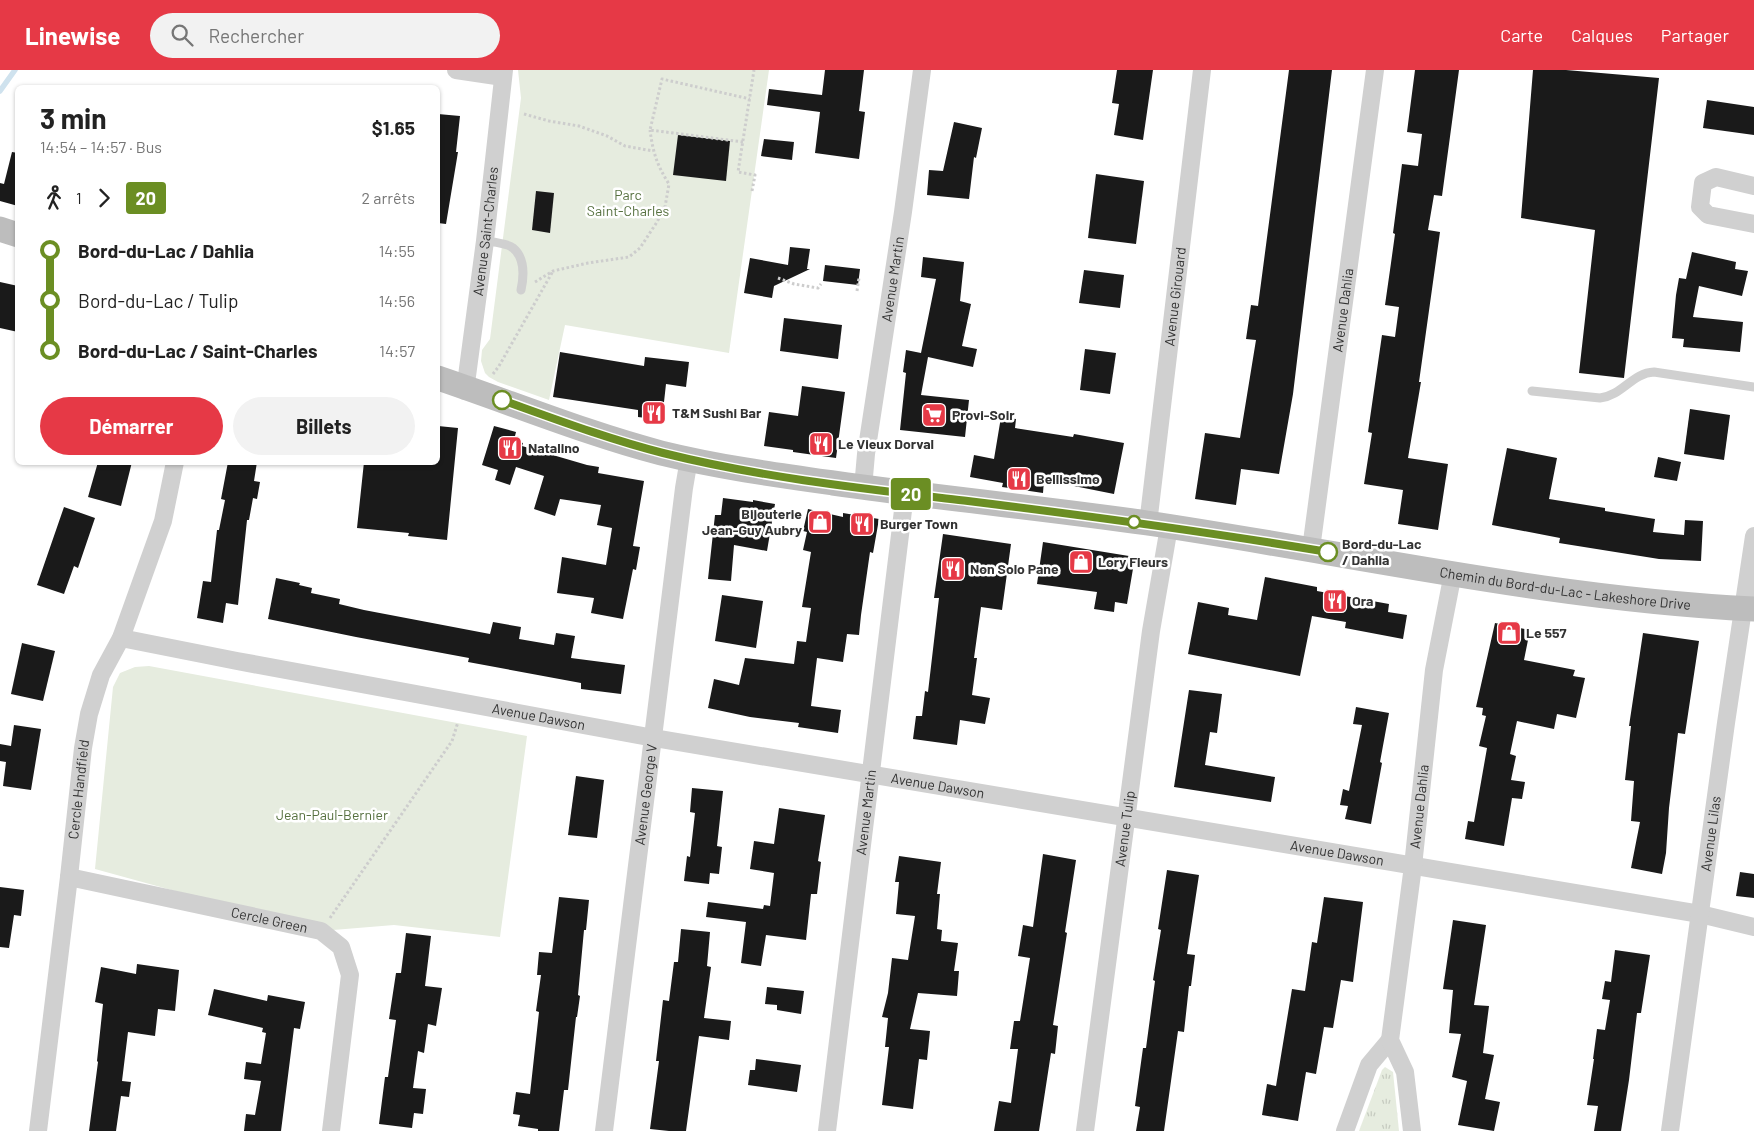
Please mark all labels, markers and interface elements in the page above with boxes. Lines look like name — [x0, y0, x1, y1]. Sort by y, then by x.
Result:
search box — [150, 13, 500, 58]
text: Linewise — [25, 21, 120, 50]
icon: search — [168, 21, 196, 49]
text: Rechercher — [208, 24, 304, 47]
text: Carte — [1500, 24, 1543, 46]
text: Calques — [1571, 24, 1633, 46]
text: Partager — [1661, 24, 1729, 46]
text: 3 min — [40, 101, 107, 135]
text: $1.65 — [372, 116, 415, 139]
text: 14:54 – 14:57 · Bus — [40, 137, 162, 156]
street label: Avenue Saint-Charles — [469, 166, 501, 297]
icon: walk — [40, 184, 68, 212]
icon: forward — [90, 184, 118, 212]
park label: Parc Saint-Charles — [587, 186, 669, 219]
text: 20 — [136, 187, 156, 209]
text: 1 — [76, 188, 82, 207]
text: 2 arrêts — [362, 188, 415, 207]
street label: Avenue Martin — [877, 235, 907, 323]
text: Bord-du-Lac / Dahlia — [78, 239, 254, 262]
text: 14:55 — [379, 241, 415, 260]
street label: Avenue Girouard — [1160, 246, 1189, 347]
street label: Avenue Dahlia — [1328, 267, 1356, 353]
text: Bord-du-Lac / Tulip — [78, 289, 238, 312]
text: 14:56 — [379, 291, 415, 310]
text: Bord-du-Lac / Saint-Charles — [78, 339, 317, 362]
text: 14:57 — [379, 341, 415, 360]
unlabelled marker — [492, 390, 512, 410]
button: Démarrer — [40, 397, 223, 455]
button: Billets — [233, 397, 415, 455]
restaurant icon: T&M Sushi Bar — [641, 400, 667, 426]
supermarket icon: Provi-Soir — [921, 402, 947, 428]
place label: T&M Sushi Bar — [672, 404, 762, 421]
place label: Provi-Soir — [952, 406, 1015, 423]
restaurant icon: Le Vieux Dorval — [808, 431, 834, 457]
restaurant icon: Natalino — [497, 435, 523, 461]
place label: Le Vieux Dorval — [838, 435, 934, 452]
place label: Natalino — [528, 439, 580, 456]
restaurant icon: Bellissimo — [1006, 466, 1032, 492]
place label: Bellissimo — [1036, 470, 1100, 487]
line badge: 20 — [888, 478, 934, 510]
text: 20 — [901, 483, 921, 505]
place label: Bijouterie Jean-Guy Aubry — [702, 505, 802, 538]
shop icon: Bijouterie Jean-Guy Aubry — [807, 509, 833, 535]
restaurant icon: Burger Town — [849, 511, 875, 537]
place label: Burger Town — [880, 515, 958, 532]
unlabelled marker — [1127, 515, 1141, 529]
place label: Bord-du-Lac / Dahlia — [1342, 535, 1422, 568]
marker: Bord-du-Lac / Dahlia — [1318, 542, 1338, 562]
shop icon: Lory Fleurs — [1068, 549, 1094, 575]
place label: Lory Fleurs — [1098, 553, 1168, 570]
restaurant icon: Non Solo Pane — [940, 556, 966, 582]
place label: Non Solo Pane — [970, 560, 1059, 577]
street label: Chemin du Bord-du-Lac - Lakeshore Drive — [1438, 563, 1692, 613]
restaurant icon: Ora — [1322, 588, 1348, 614]
place label: Ora — [1352, 592, 1373, 609]
shop icon: Le 557 — [1496, 620, 1522, 646]
place label: Le 557 — [1526, 624, 1567, 641]
street label: Avenue Dawson — [491, 699, 587, 733]
street label: Cercle Handfield — [64, 738, 92, 840]
street label: Avenue George V — [631, 743, 660, 846]
street label: Avenue Dahlia — [1406, 764, 1432, 850]
street label: Avenue Martin — [852, 769, 879, 856]
street label: Avenue Dawson — [890, 769, 986, 801]
street label: Avenue Tulip — [1111, 789, 1138, 868]
street label: Avenue Lilas — [1697, 795, 1724, 873]
park label: Jean-Paul-Bernier — [276, 806, 388, 823]
street label: Avenue Dawson — [1289, 836, 1385, 869]
street label: Cercle Green — [230, 903, 309, 936]

